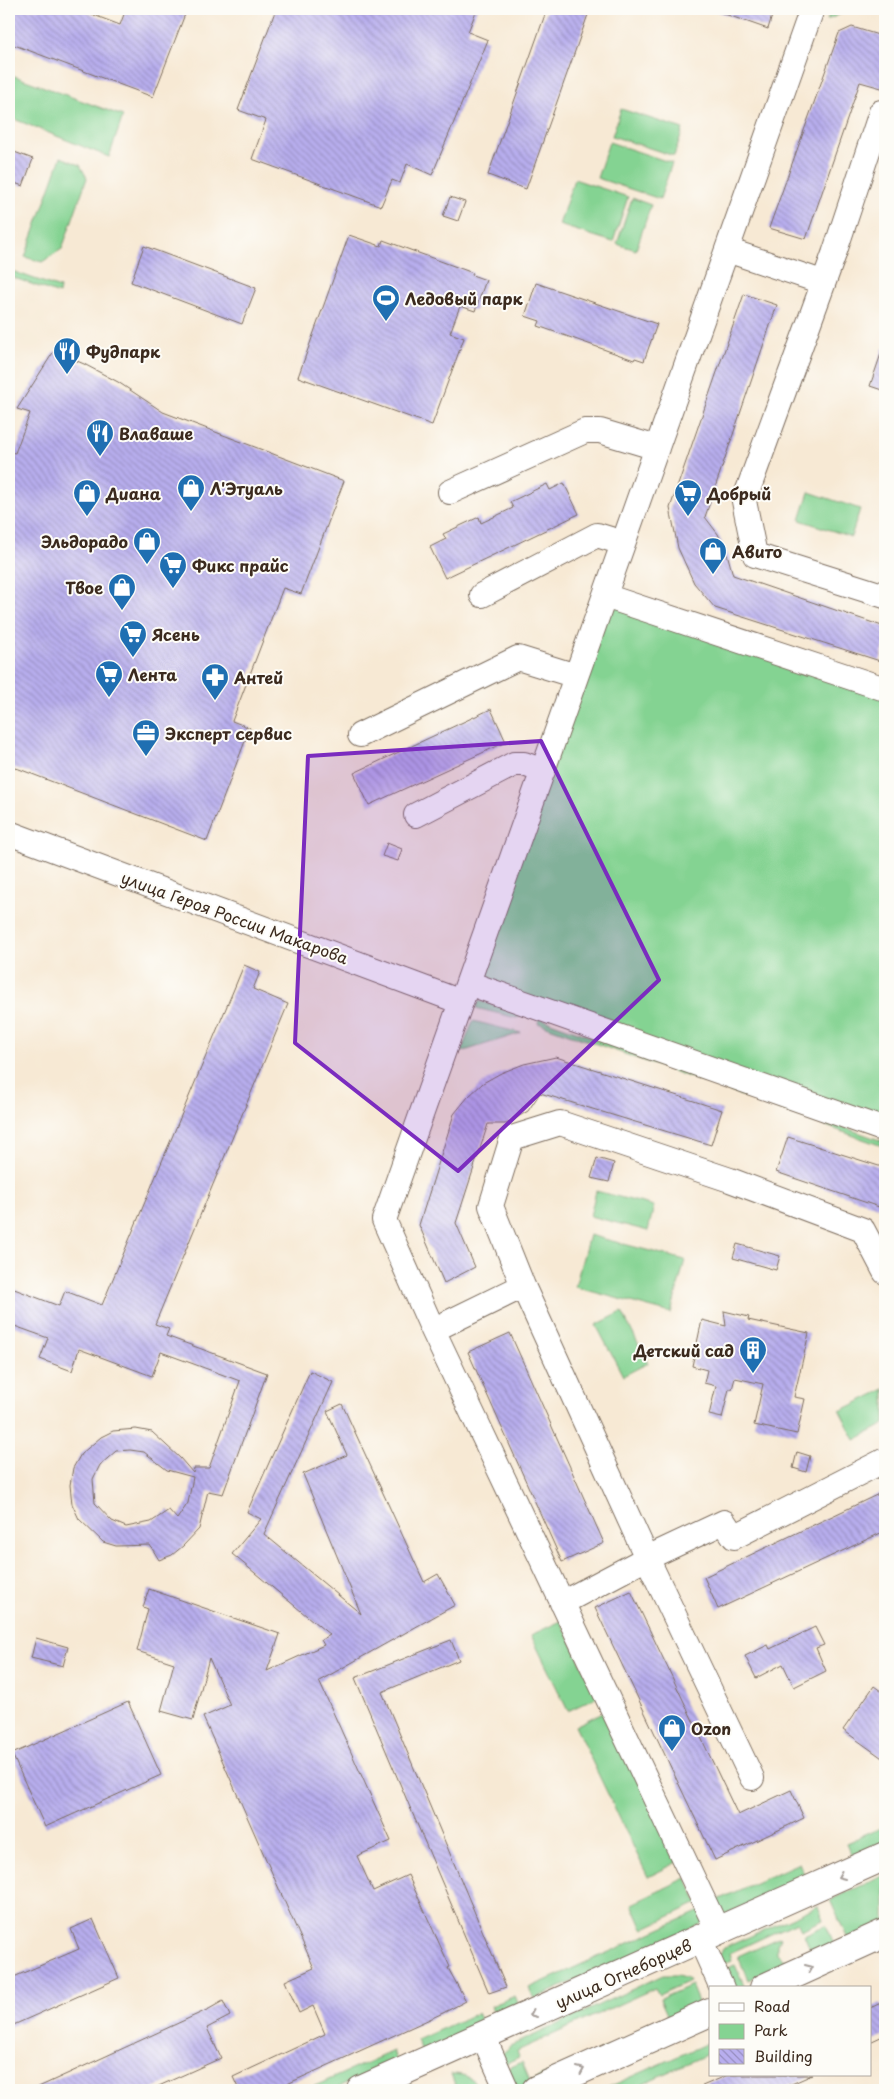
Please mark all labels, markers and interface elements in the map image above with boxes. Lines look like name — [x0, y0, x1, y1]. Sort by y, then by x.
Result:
sports icon: Ледовый парк — [371, 283, 401, 322]
place label: Ледовый парк — [405, 286, 523, 310]
restaurant icon: Фудпарк — [52, 336, 82, 375]
place label: Фудпарк — [86, 339, 161, 363]
restaurant icon: Влаваше — [85, 418, 115, 457]
place label: Влаваше — [119, 421, 193, 445]
shop icon: Л'Этуаль — [176, 473, 206, 512]
place label: Л'Этуаль — [210, 476, 283, 500]
shop icon: Диана — [72, 478, 102, 517]
supermarket icon: Добрый — [673, 478, 703, 517]
place label: Диана — [105, 481, 161, 505]
place label: Добрый — [706, 481, 771, 505]
shop icon: Эльдорадо — [132, 526, 162, 565]
place label: Эльдорадо — [41, 529, 128, 553]
shop icon: Авито — [698, 536, 728, 575]
place label: Авито — [732, 539, 782, 563]
supermarket icon: Фикс прайс — [158, 550, 188, 589]
place label: Фикс прайс — [192, 553, 289, 577]
shop icon: Твое — [107, 572, 137, 611]
place label: Твое — [65, 575, 103, 599]
supermarket icon: Ясень — [118, 619, 148, 658]
place label: Ясень — [152, 622, 200, 646]
supermarket icon: Лента — [94, 659, 124, 698]
place label: Лента — [128, 662, 177, 686]
pharmacy icon: Антей — [200, 662, 230, 701]
place label: Антей — [233, 665, 283, 689]
office icon: Эксперт сервис — [131, 718, 161, 757]
place label: Эксперт сервис — [165, 721, 292, 745]
street label: улица Героя России Макарова — [118, 865, 352, 969]
building icon: Детский сад — [738, 1335, 768, 1374]
place label: Детский сад — [633, 1338, 734, 1362]
shop icon: Ozon — [657, 1713, 687, 1752]
place label: Ozon — [691, 1716, 731, 1740]
one-way arrow — [837, 1869, 846, 1880]
street label: улица Огнеборцев — [551, 1932, 695, 2014]
one-way arrow — [804, 1963, 813, 1974]
legend — [709, 1986, 872, 2076]
text: Road — [754, 1994, 790, 2017]
one-way arrow — [529, 2007, 538, 2018]
text: Park — [754, 2018, 788, 2041]
text: Building — [754, 2044, 813, 2067]
one-way arrow — [576, 2066, 585, 2077]

